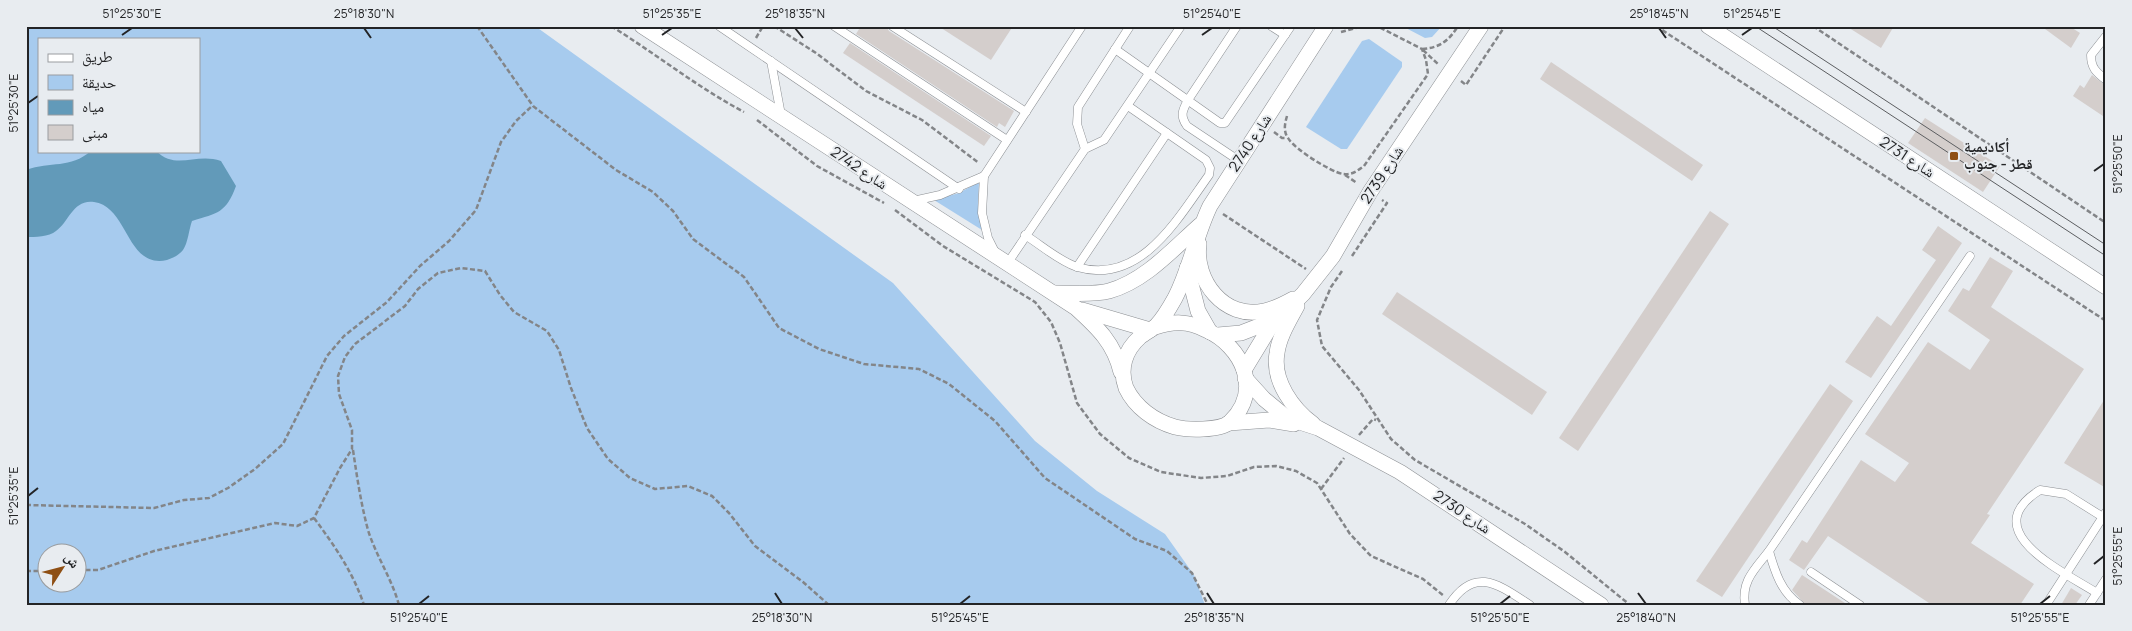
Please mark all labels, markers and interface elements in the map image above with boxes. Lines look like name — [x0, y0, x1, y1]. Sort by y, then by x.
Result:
text: 51°25'30"E — [103, 5, 162, 22]
text: 25°18'30"N — [334, 5, 394, 22]
text: 51°25'35"E — [643, 5, 701, 22]
text: 25°18'35"N — [765, 5, 825, 22]
text: 51°25'40"E — [1183, 5, 1241, 22]
text: 25°18'45"N — [1630, 5, 1688, 22]
text: 51°25'45"E — [1723, 5, 1781, 22]
legend — [38, 38, 200, 152]
text: طريق — [82, 46, 113, 67]
text: حديقة — [82, 72, 117, 93]
text: 51°25'30"E — [5, 73, 22, 132]
text: مياه — [82, 96, 104, 117]
street label: شارع 2740 — [1223, 110, 1276, 176]
text: مبنى — [82, 122, 108, 143]
street label: شارع 2731 — [1876, 131, 1939, 182]
text: 51°25'50"E — [2109, 134, 2126, 194]
place label: أكاديمية قطر - جنوب — [1964, 136, 2033, 174]
street label: شارع 2742 — [827, 141, 892, 194]
street label: شارع 2739 — [1355, 142, 1408, 208]
marker: أكاديمية قطر - جنوب — [1948, 150, 1960, 162]
text: 51°25'35"E — [5, 467, 22, 525]
street label: شارع 2730 — [1429, 485, 1495, 539]
text: 51°25'55"E — [2109, 526, 2126, 585]
north arrow — [38, 544, 88, 594]
text: ش — [61, 548, 85, 572]
text: 51°25'40"E — [390, 609, 448, 626]
text: 25°18'30"N — [752, 609, 812, 626]
text: 51°25'45"E — [931, 609, 989, 626]
text: 25°18'35"N — [1184, 609, 1244, 626]
text: 51°25'50"E — [1470, 609, 1530, 626]
text: 25°18'40"N — [1616, 609, 1676, 626]
text: 51°25'55"E — [2011, 609, 2070, 626]

